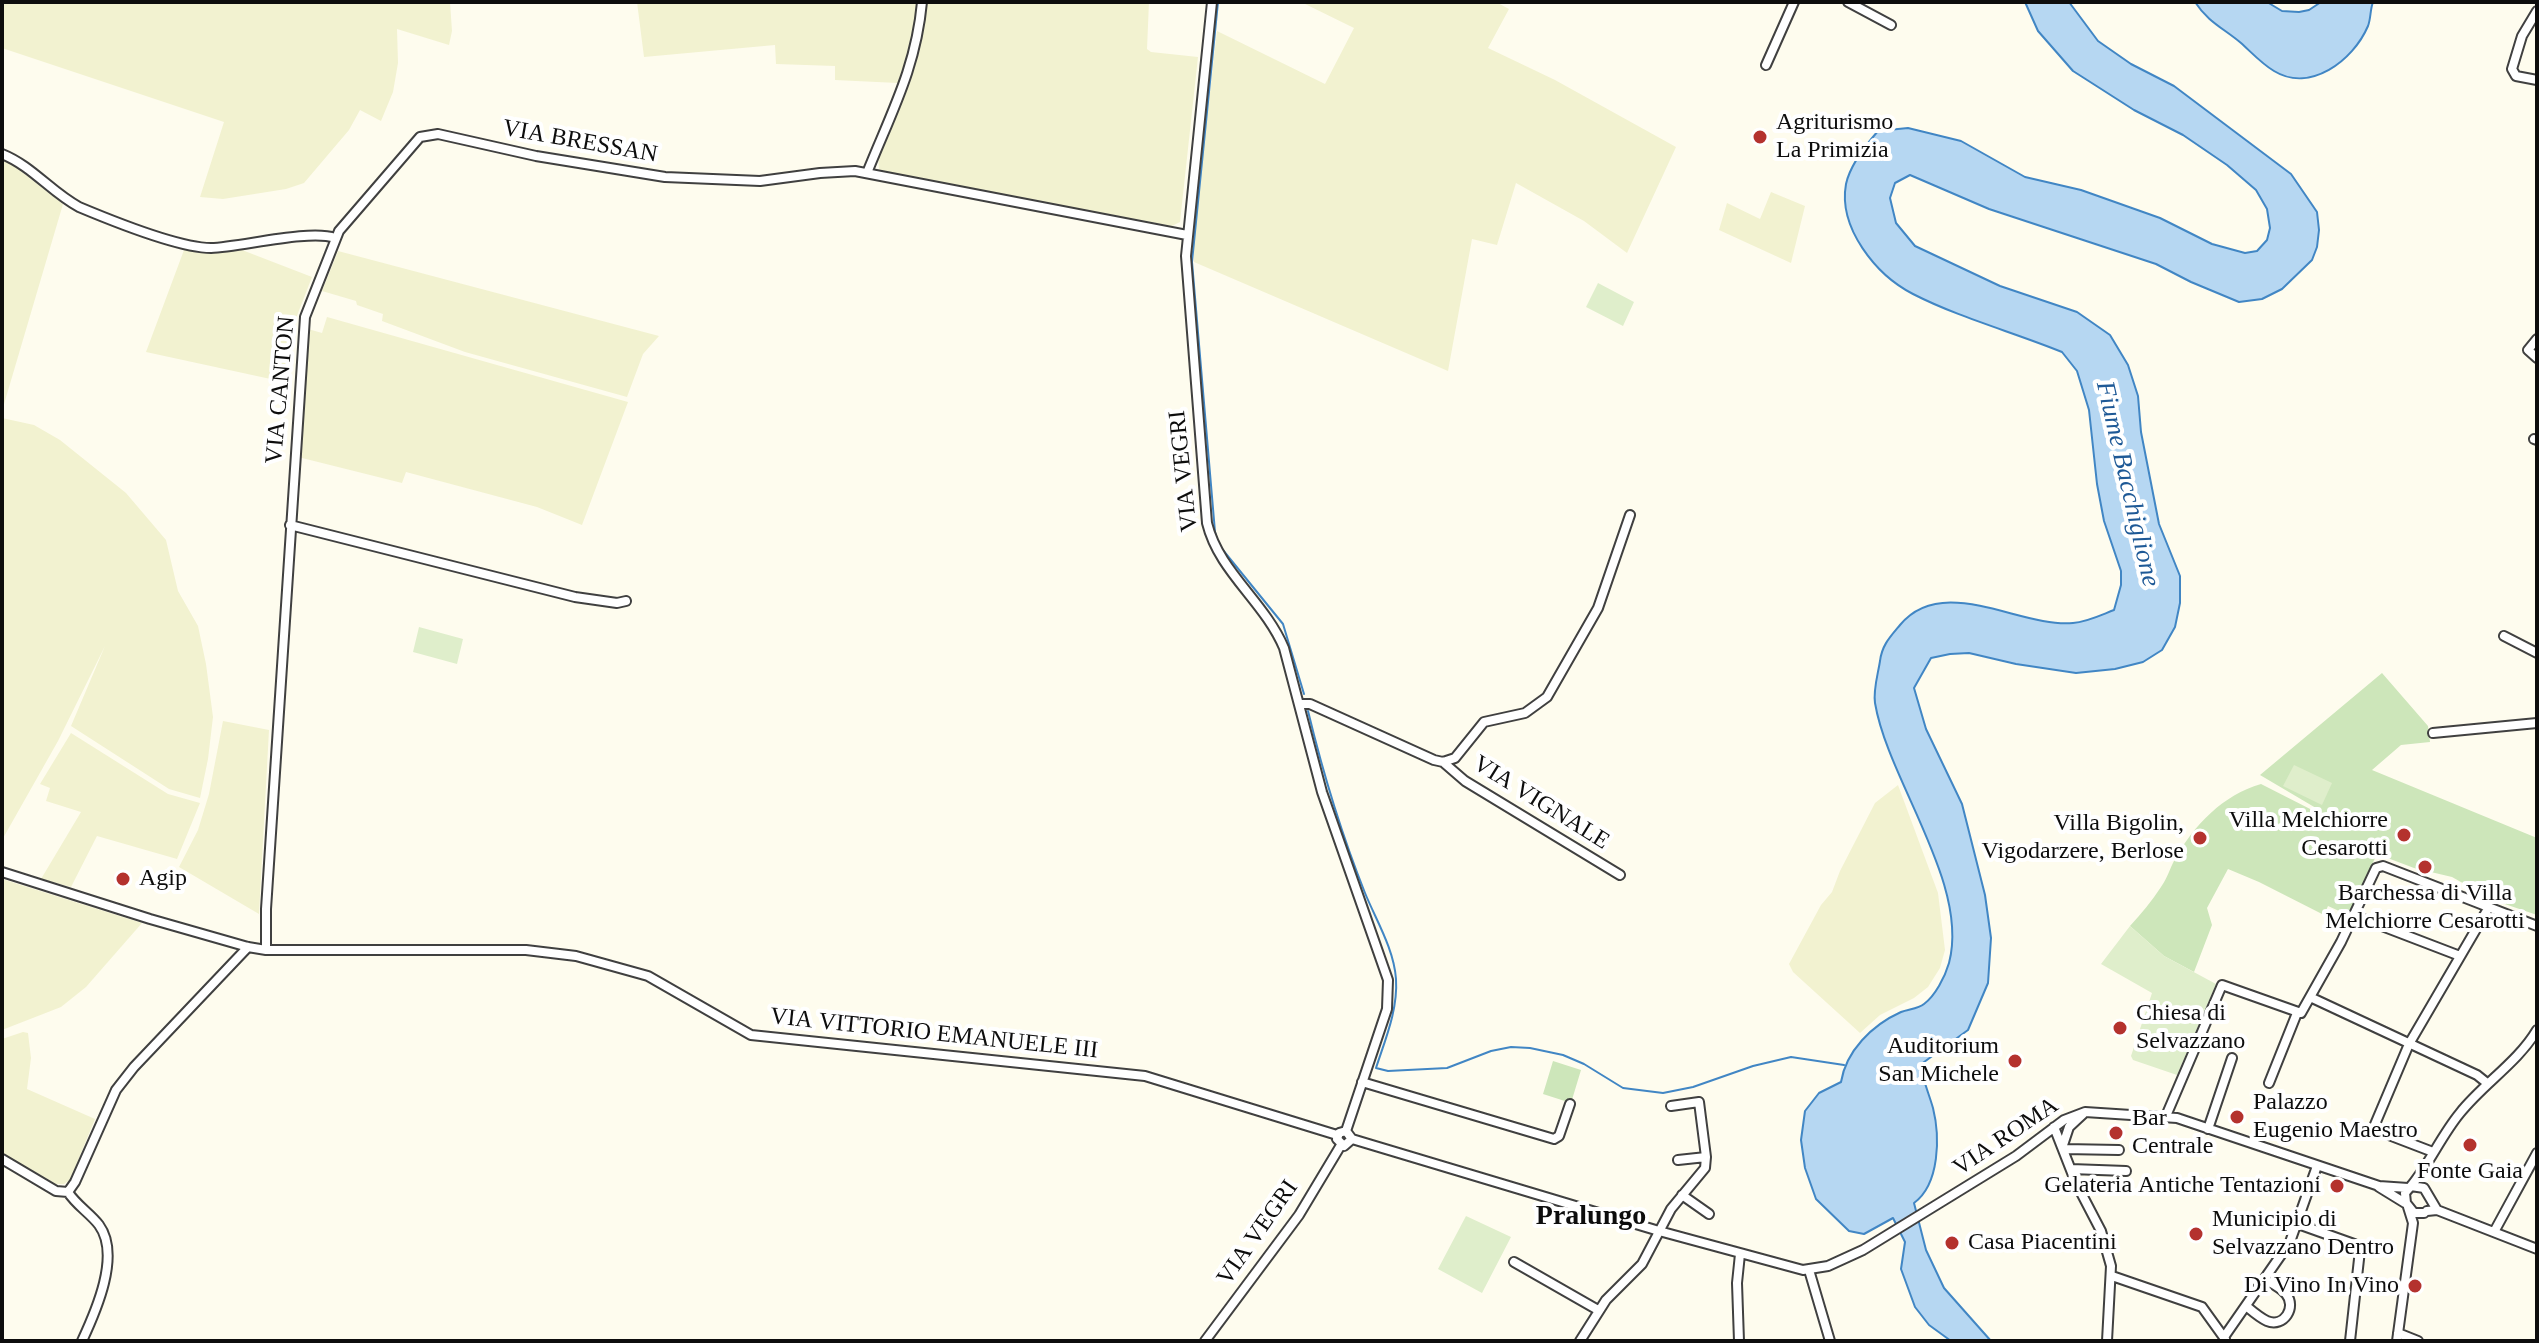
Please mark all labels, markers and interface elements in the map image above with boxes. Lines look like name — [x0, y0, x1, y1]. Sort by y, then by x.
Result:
place label: Agriturismo La Primizia — [1776, 109, 1893, 165]
street label: VIA BRESSAN — [500, 114, 660, 170]
marker: Agriturismo La Primizia — [1751, 128, 1769, 146]
street label: VIA CANTON — [260, 315, 302, 465]
water label: Fiume Bacchiglione — [2088, 378, 2166, 590]
street label: VIA VEGRI — [1163, 409, 1205, 533]
street label: VIA VIGNALE — [1468, 750, 1614, 856]
place label: Villa Melchiorre Cesarotti — [2229, 807, 2388, 863]
place label: Villa Bigolin, Vigodarzere, Berlose — [1982, 810, 2184, 866]
marker: Villa Melchiorre Cesarotti — [2395, 826, 2413, 844]
marker: Villa Bigolin, Vigodarzere, Berlose — [2191, 829, 2209, 847]
marker: Barchessa di Villa Melchiorre Cesarotti — [2416, 858, 2434, 876]
place label: Agip — [139, 865, 187, 893]
marker: Agip — [114, 870, 132, 888]
place label: Barchessa di Villa Melchiorre Cesarotti — [2325, 880, 2525, 936]
place label: Chiesa di Selvazzano — [2136, 1000, 2245, 1056]
street label: VIA VITTORIO EMANUELE III — [769, 1002, 1099, 1066]
marker: Chiesa di Selvazzano — [2111, 1019, 2129, 1037]
place label: Auditorium San Michele — [1878, 1033, 1999, 1089]
marker: Auditorium San Michele — [2006, 1052, 2024, 1070]
place label: Palazzo Eugenio Maestro — [2253, 1089, 2418, 1145]
street label: VIA ROMA — [1948, 1091, 2064, 1183]
place label: Bar Centrale — [2132, 1105, 2213, 1161]
marker: Palazzo Eugenio Maestro — [2228, 1108, 2246, 1126]
marker: Bar Centrale — [2107, 1124, 2125, 1142]
marker: Fonte Gaia — [2461, 1136, 2479, 1154]
place label: Fonte Gaia — [2417, 1158, 2523, 1186]
place label: Gelateria Antiche Tentazioni — [2044, 1172, 2321, 1200]
street label: VIA VEGRI — [1211, 1175, 1305, 1291]
marker: Gelateria Antiche Tentazioni — [2328, 1177, 2346, 1195]
district label: Pralungo — [1536, 1200, 1646, 1234]
place label: Municipio di Selvazzano Dentro — [2212, 1206, 2394, 1262]
marker: Municipio di Selvazzano Dentro — [2187, 1225, 2205, 1243]
place label: Casa Piacentini — [1968, 1229, 2117, 1257]
marker: Casa Piacentini — [1943, 1234, 1961, 1252]
place label: Di Vino In Vino — [2244, 1272, 2399, 1300]
marker: Di Vino In Vino — [2406, 1277, 2424, 1295]

